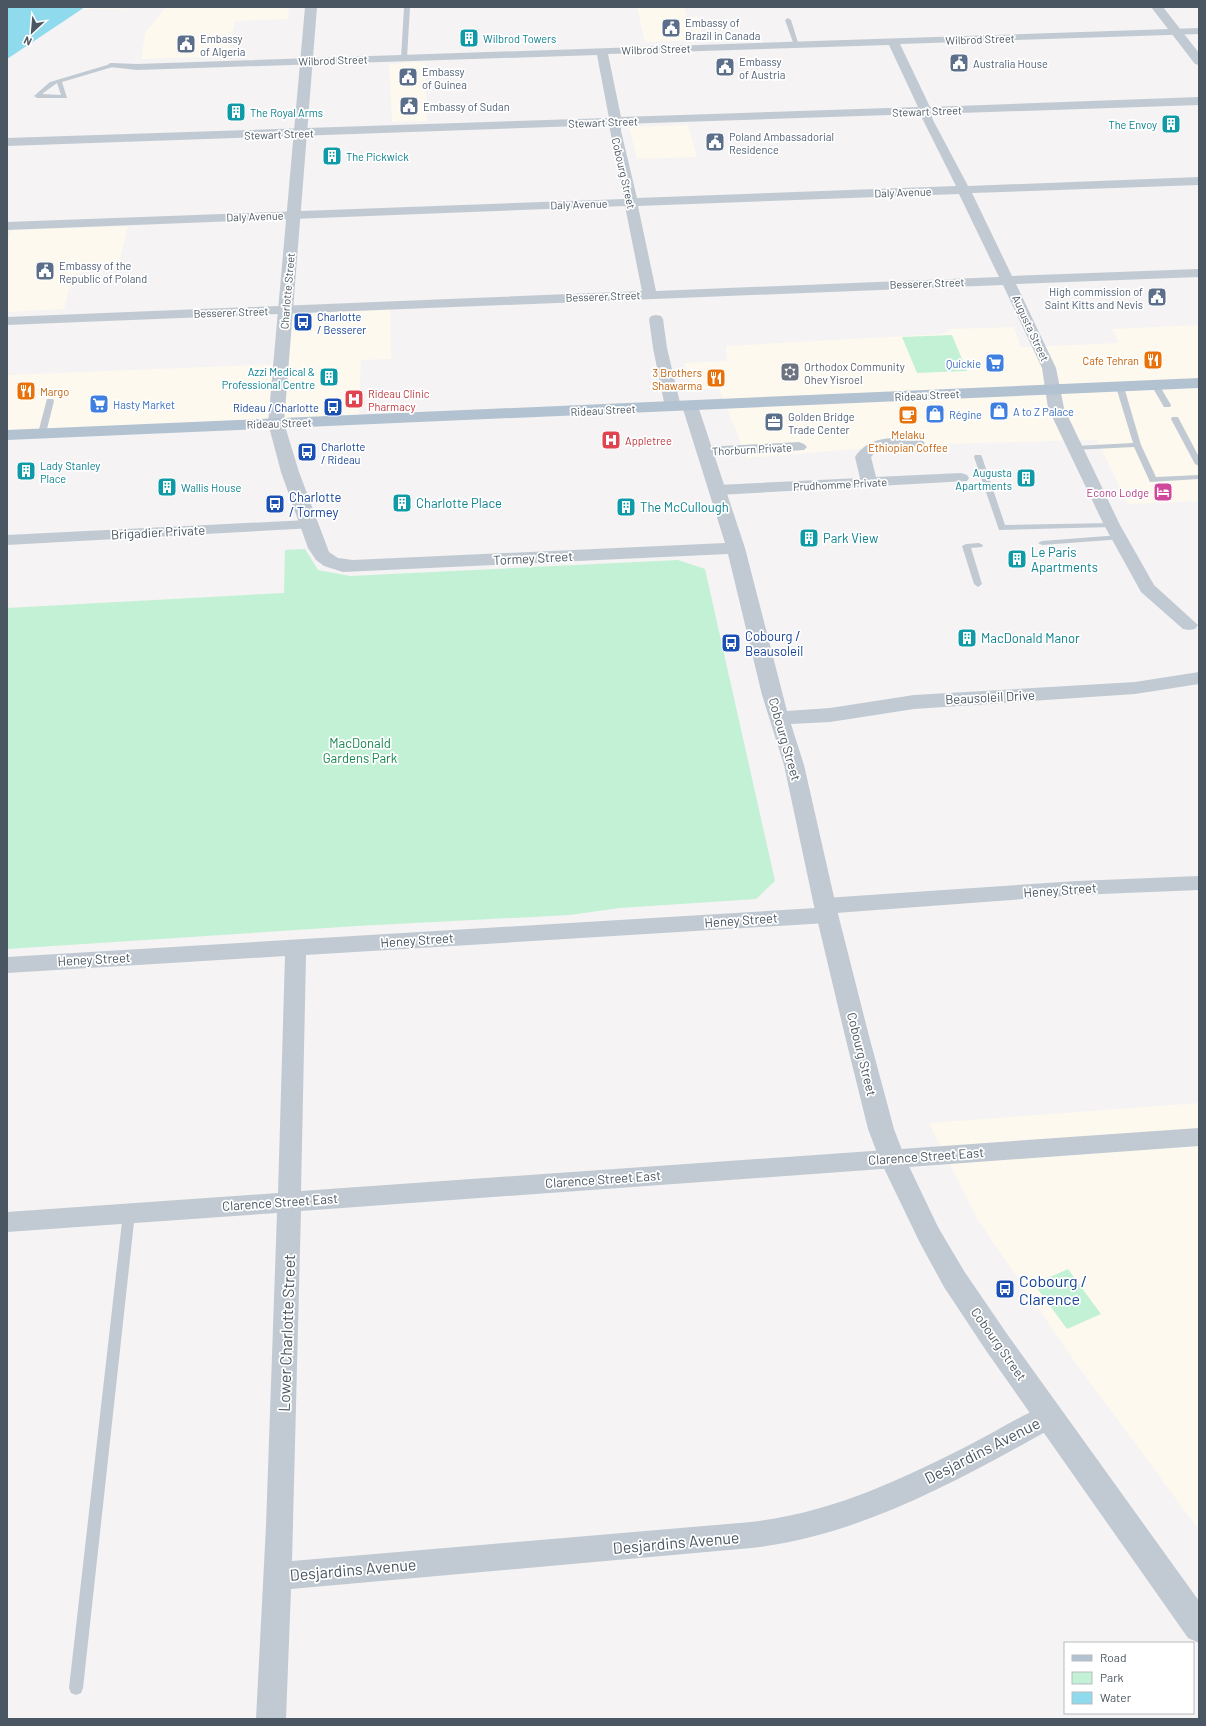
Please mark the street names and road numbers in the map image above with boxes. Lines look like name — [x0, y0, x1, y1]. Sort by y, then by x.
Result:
street label: Wilbrod Street — [945, 31, 1015, 47]
street label: Wilbrod Street — [621, 41, 691, 57]
street label: Wilbrod Street — [298, 52, 368, 68]
street label: Stewart Street — [892, 103, 962, 119]
street label: Stewart Street — [568, 114, 638, 130]
street label: Stewart Street — [244, 126, 314, 142]
street label: Cobourg Street — [610, 136, 638, 210]
street label: Daly Avenue — [874, 185, 932, 199]
street label: Daly Avenue — [550, 197, 608, 211]
street label: Daly Avenue — [226, 209, 284, 223]
street label: Charlotte Street — [277, 252, 297, 330]
street label: Besserer Street — [889, 275, 965, 291]
street label: Besserer Street — [565, 288, 641, 304]
street label: Augusta Street — [1010, 293, 1052, 363]
street label: Besserer Street — [193, 304, 269, 320]
street label: Rideau Street — [894, 387, 960, 403]
street label: Rideau Street — [570, 402, 636, 418]
street label: Rideau Street — [246, 415, 312, 431]
street label: Thorburn Private — [712, 440, 792, 458]
street label: Prudhomme Private — [793, 475, 887, 493]
street label: Brigadier Private — [110, 522, 206, 542]
street label: Tormey Street — [493, 548, 573, 568]
street label: Beausoleil Drive — [945, 687, 1035, 707]
street label: Cobourg Street — [766, 696, 804, 782]
street label: Heney Street — [1023, 879, 1097, 901]
street label: Heney Street — [704, 909, 778, 931]
street label: Heney Street — [380, 929, 454, 951]
street label: Heney Street — [57, 949, 131, 969]
street label: Cobourg Street — [844, 1011, 880, 1097]
street label: Clarence Street East — [868, 1144, 984, 1168]
street label: Clarence Street East — [545, 1167, 661, 1191]
street label: Clarence Street East — [222, 1190, 338, 1214]
street label: Lower Charlotte Street — [274, 1254, 298, 1412]
street label: Cobourg Street — [968, 1304, 1030, 1384]
street label: Desjardins Avenue — [921, 1413, 1043, 1487]
street label: Desjardins Avenue — [612, 1527, 740, 1557]
street label: Desjardins Avenue — [289, 1554, 417, 1584]

